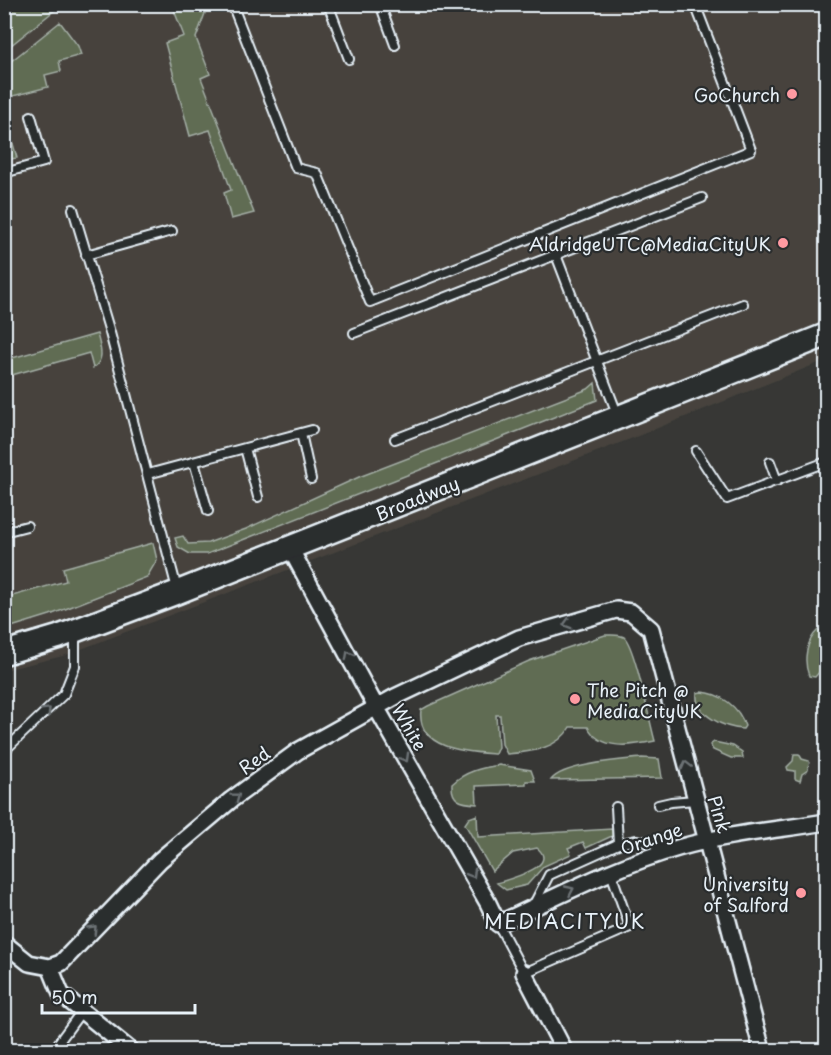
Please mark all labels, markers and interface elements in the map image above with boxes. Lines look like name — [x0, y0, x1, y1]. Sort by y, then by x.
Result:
place label: GoChurch — [694, 81, 780, 108]
marker: GoChurch — [785, 87, 799, 101]
place label: AldridgeUTC@MediaCityUK — [529, 230, 771, 257]
marker: AldridgeUTC@MediaCityUK — [776, 236, 790, 250]
street label: Broadway — [371, 469, 463, 527]
one-way arrow — [563, 617, 573, 629]
one-way arrow — [345, 651, 356, 662]
place label: The Pitch @ MediaCityUK — [587, 676, 702, 724]
marker: The Pitch @ MediaCityUK — [568, 692, 582, 706]
street label: White — [386, 699, 434, 755]
one-way arrow — [40, 707, 51, 718]
street label: Red — [233, 739, 275, 781]
one-way arrow — [398, 752, 409, 762]
one-way arrow — [681, 760, 694, 770]
street label: Pink — [702, 792, 738, 836]
one-way arrow — [229, 793, 240, 804]
street label: Orange — [616, 815, 686, 861]
one-way arrow — [464, 868, 476, 878]
place label: University of Salford — [703, 870, 789, 918]
one-way arrow — [563, 885, 574, 897]
marker: University of Salford — [794, 886, 808, 900]
district label: MEDIACITYUK — [484, 906, 646, 936]
one-way arrow — [85, 925, 96, 936]
scale bar — [42, 977, 195, 1015]
text: 50 m — [51, 983, 98, 1010]

